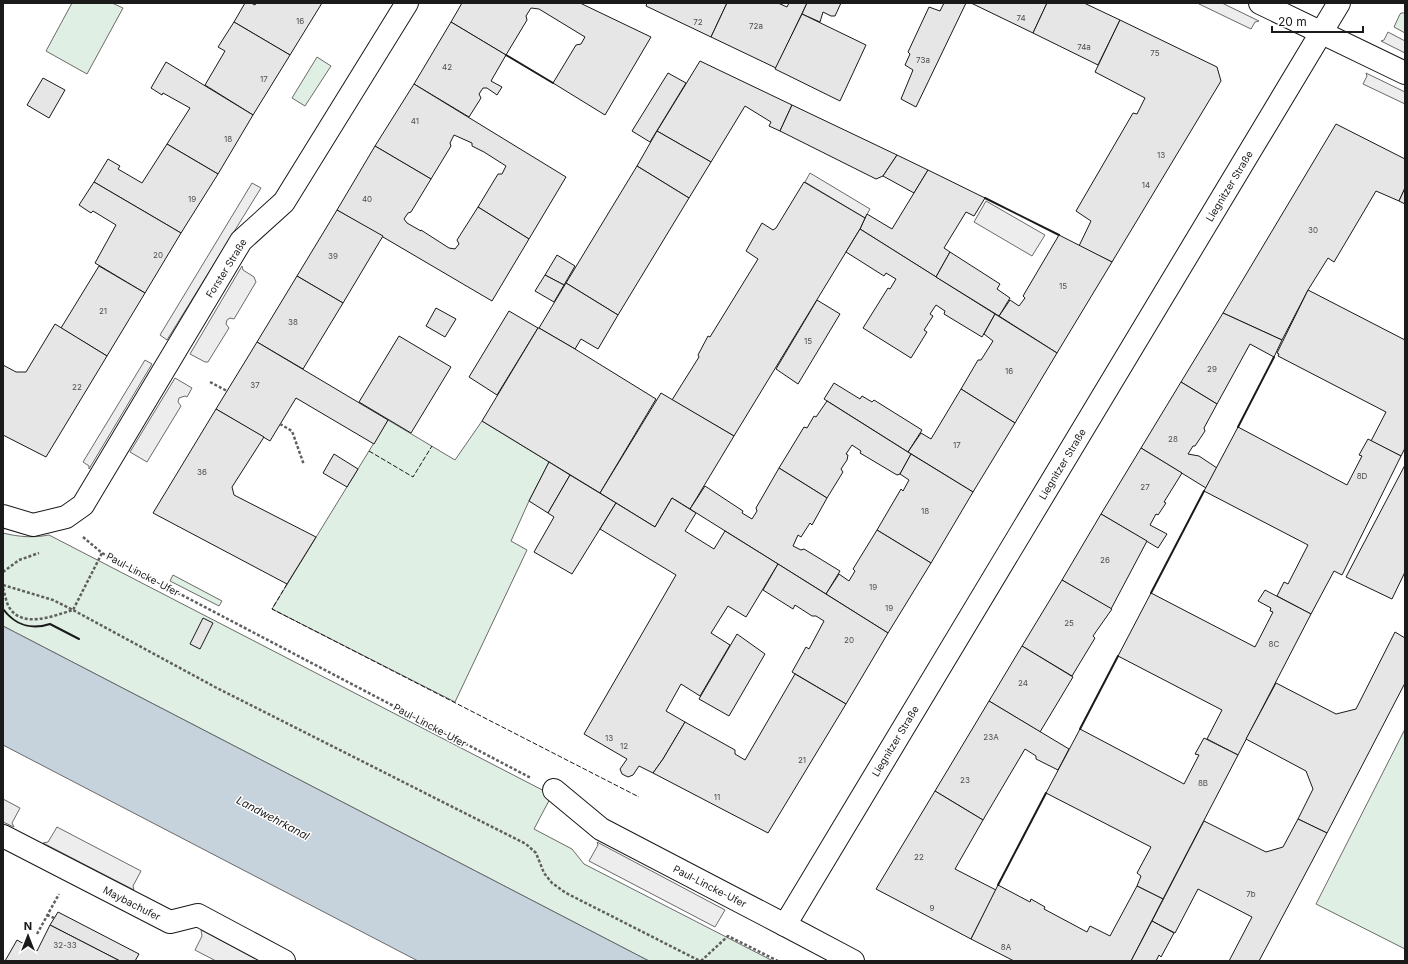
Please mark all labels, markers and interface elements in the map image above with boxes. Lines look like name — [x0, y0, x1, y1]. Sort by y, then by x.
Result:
scale bar — [1272, 8, 1363, 34]
house number: 74 — [1016, 13, 1026, 23]
text: 20 m — [1278, 14, 1307, 29]
house number: 16 — [296, 16, 304, 26]
house number: 72 — [693, 17, 703, 27]
house number: 72a — [749, 21, 763, 31]
house number: 74a — [1077, 42, 1091, 52]
house number: 75 — [1150, 48, 1160, 58]
house number: 73a — [916, 55, 930, 65]
house number: 42 — [442, 62, 452, 72]
house number: 17 — [260, 74, 268, 84]
house number: 41 — [411, 116, 419, 126]
house number: 18 — [224, 134, 232, 144]
street label: Liegnitzer Straße — [1203, 148, 1255, 224]
house number: 13 — [1157, 150, 1165, 160]
house number: 14 — [1142, 180, 1150, 190]
house number: 19 — [188, 194, 196, 204]
house number: 40 — [362, 194, 372, 204]
house number: 30 — [1308, 225, 1318, 235]
street label: Forster Straße — [203, 236, 249, 300]
house number: 20 — [153, 250, 163, 260]
house number: 39 — [328, 251, 338, 261]
house number: 15 — [1059, 281, 1067, 291]
house number: 21 — [99, 306, 107, 316]
house number: 38 — [288, 317, 298, 327]
house number: 15 — [804, 336, 812, 346]
house number: 29 — [1207, 364, 1217, 374]
house number: 16 — [1005, 366, 1013, 376]
house number: 37 — [250, 380, 260, 390]
house number: 22 — [72, 382, 82, 392]
street label: Liegnitzer Straße — [1036, 426, 1088, 502]
house number: 28 — [1168, 434, 1178, 444]
house number: 17 — [953, 440, 961, 450]
house number: 36 — [197, 467, 207, 477]
house number: 8D — [1357, 471, 1368, 481]
house number: 27 — [1140, 482, 1150, 492]
house number: 18 — [921, 506, 929, 516]
street label: Paul-Lincke-Ufer — [105, 550, 182, 598]
house number: 26 — [1100, 555, 1110, 565]
house number: 19 — [869, 582, 877, 592]
house number: 19 — [885, 603, 893, 613]
house number: 25 — [1064, 618, 1074, 628]
house number: 20 — [844, 635, 854, 645]
house number: 8C — [1269, 639, 1280, 649]
house number: 24 — [1018, 678, 1028, 688]
street label: Paul-Lincke-Ufer — [392, 701, 469, 749]
street label: Liegnitzer Straße — [869, 703, 921, 779]
house number: 23A — [983, 732, 999, 742]
house number: 13 — [605, 733, 613, 743]
house number: 12 — [620, 741, 628, 751]
house number: 21 — [798, 755, 806, 765]
house number: 23 — [960, 775, 970, 785]
house number: 8B — [1198, 778, 1208, 788]
house number: 11 — [714, 792, 720, 802]
water label: Landwehrkanal — [234, 793, 312, 843]
house number: 22 — [914, 852, 924, 862]
street label: Paul-Lincke-Ufer — [671, 862, 749, 910]
street label: Maybachufer — [101, 883, 163, 923]
house number: 7b — [1246, 889, 1256, 899]
house number: 9 — [930, 903, 935, 913]
north arrow — [8, 916, 48, 956]
text: N — [24, 919, 32, 933]
house number: 32-33 — [53, 940, 77, 950]
house number: 8A — [1001, 942, 1012, 952]

